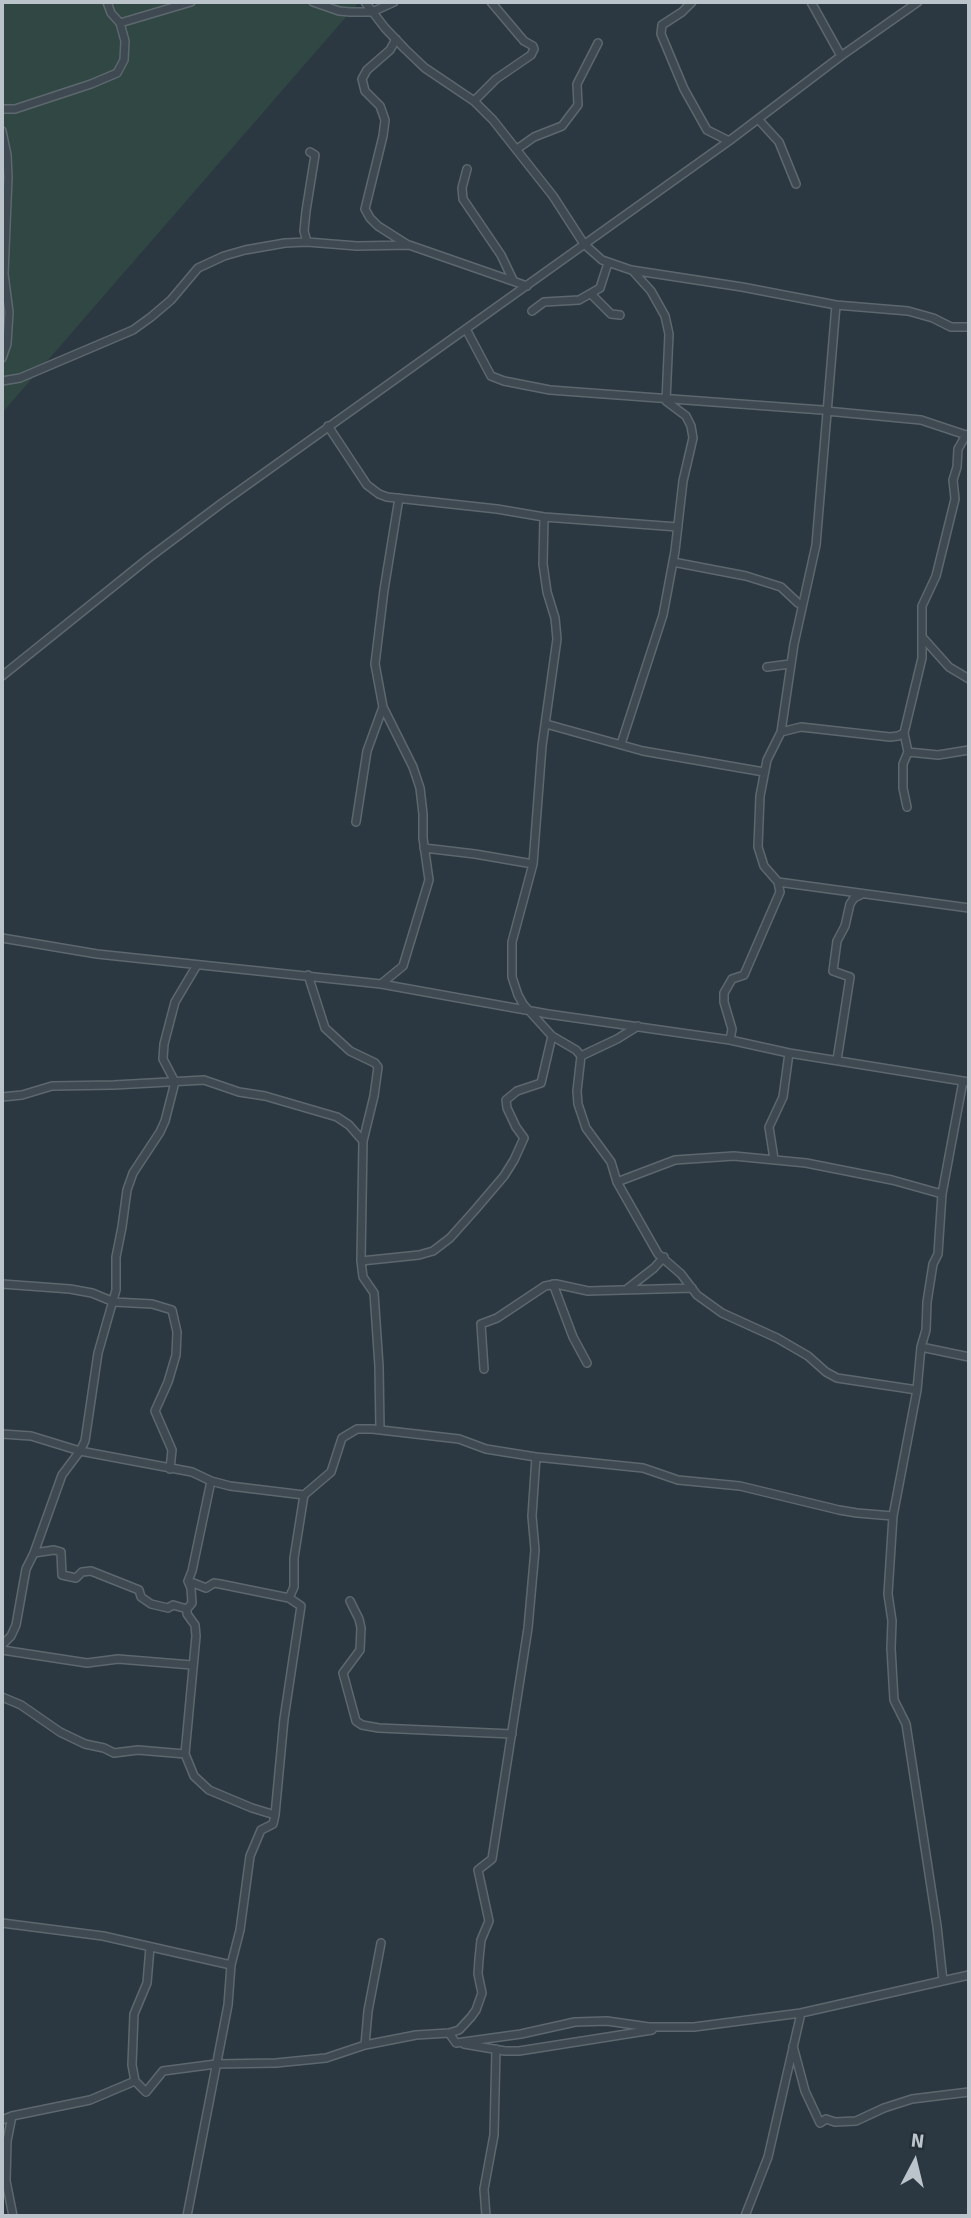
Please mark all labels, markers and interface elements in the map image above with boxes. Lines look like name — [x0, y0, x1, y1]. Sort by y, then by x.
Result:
north arrow — [880, 2127, 950, 2197]
text: N — [910, 2128, 926, 2154]

